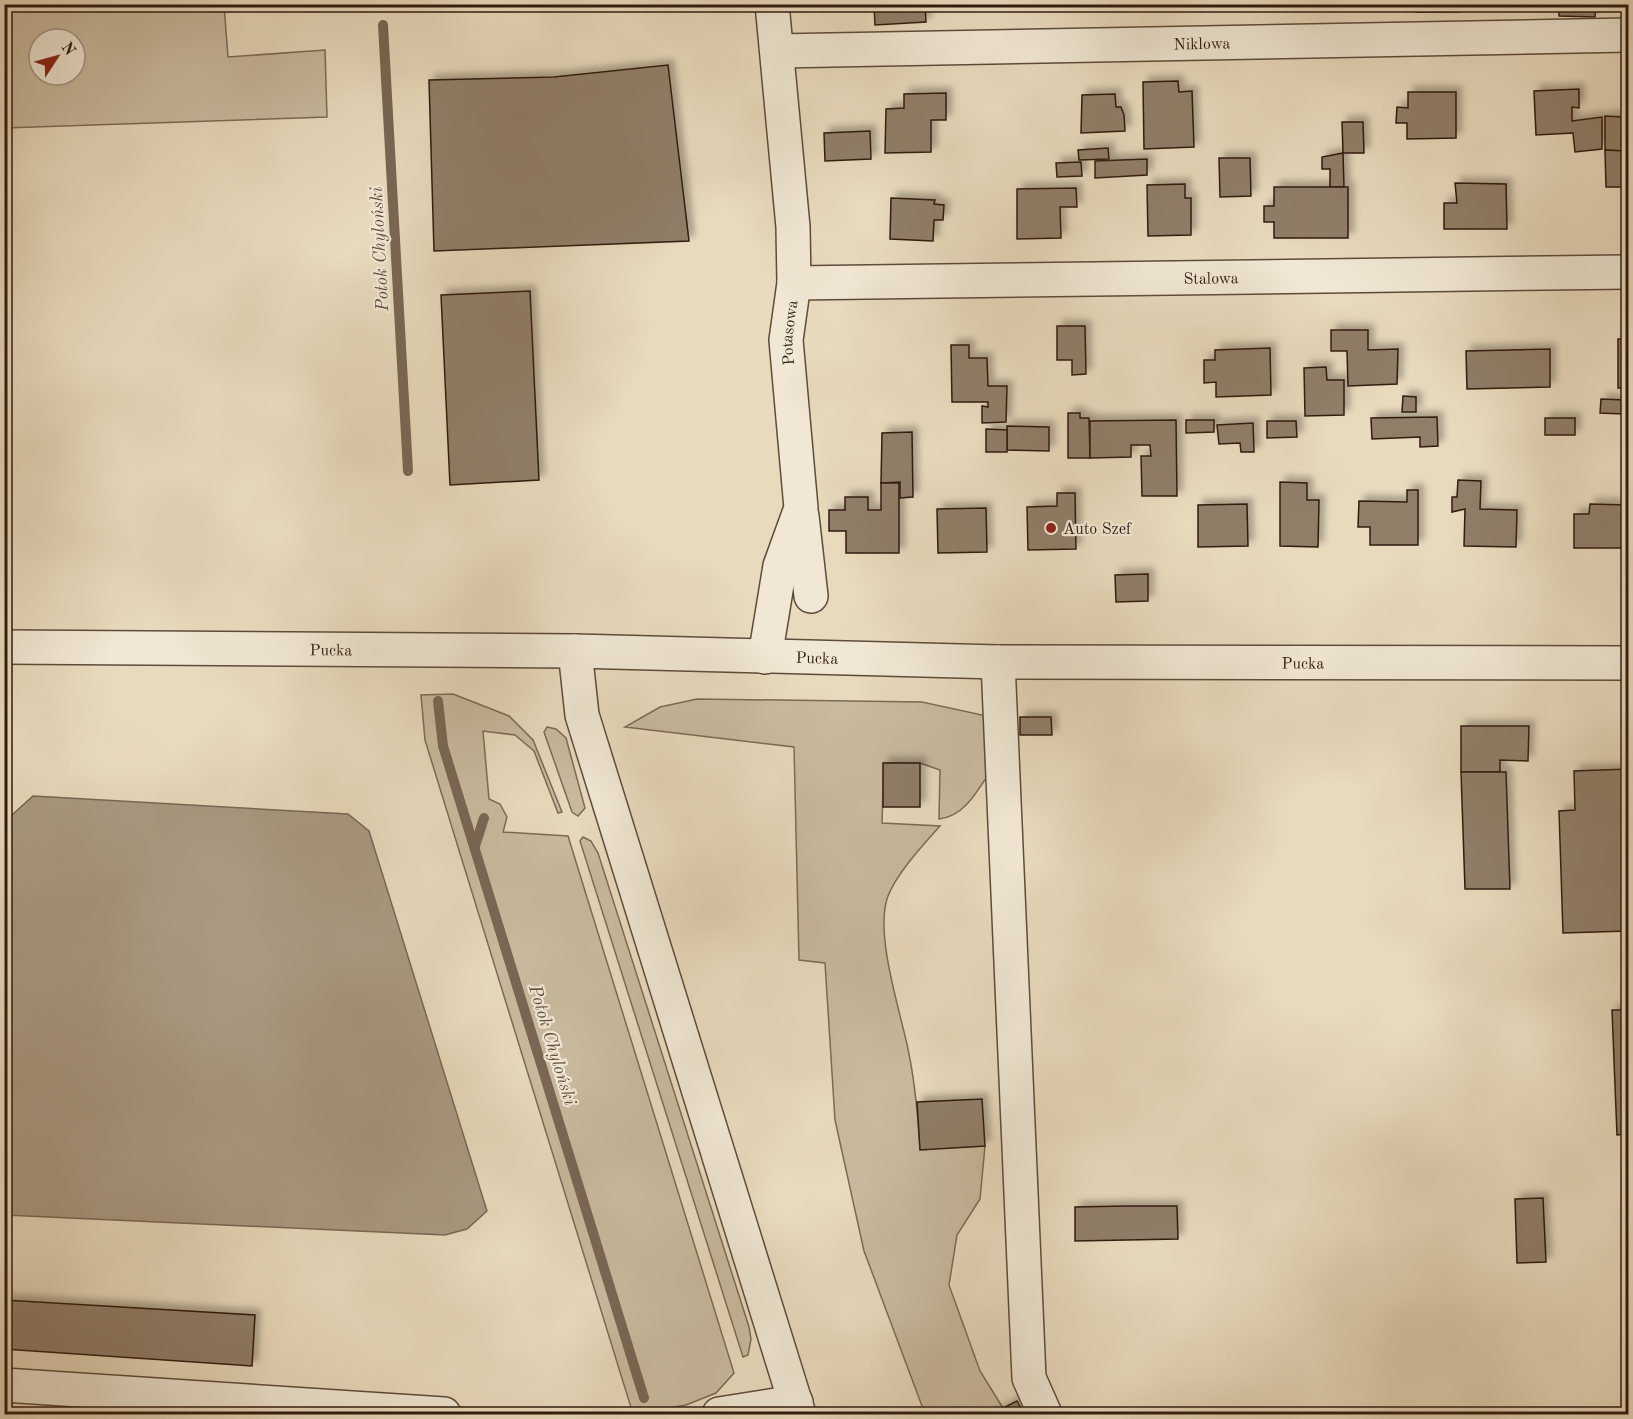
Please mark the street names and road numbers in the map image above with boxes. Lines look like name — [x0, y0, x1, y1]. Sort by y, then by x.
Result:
street label: Niklowa — [1173, 36, 1231, 54]
street label: Stalowa — [1183, 271, 1239, 288]
street label: Potasowa — [780, 299, 802, 366]
street label: Pucka — [310, 643, 352, 659]
street label: Pucka — [795, 651, 838, 668]
street label: Pucka — [1281, 656, 1324, 673]

